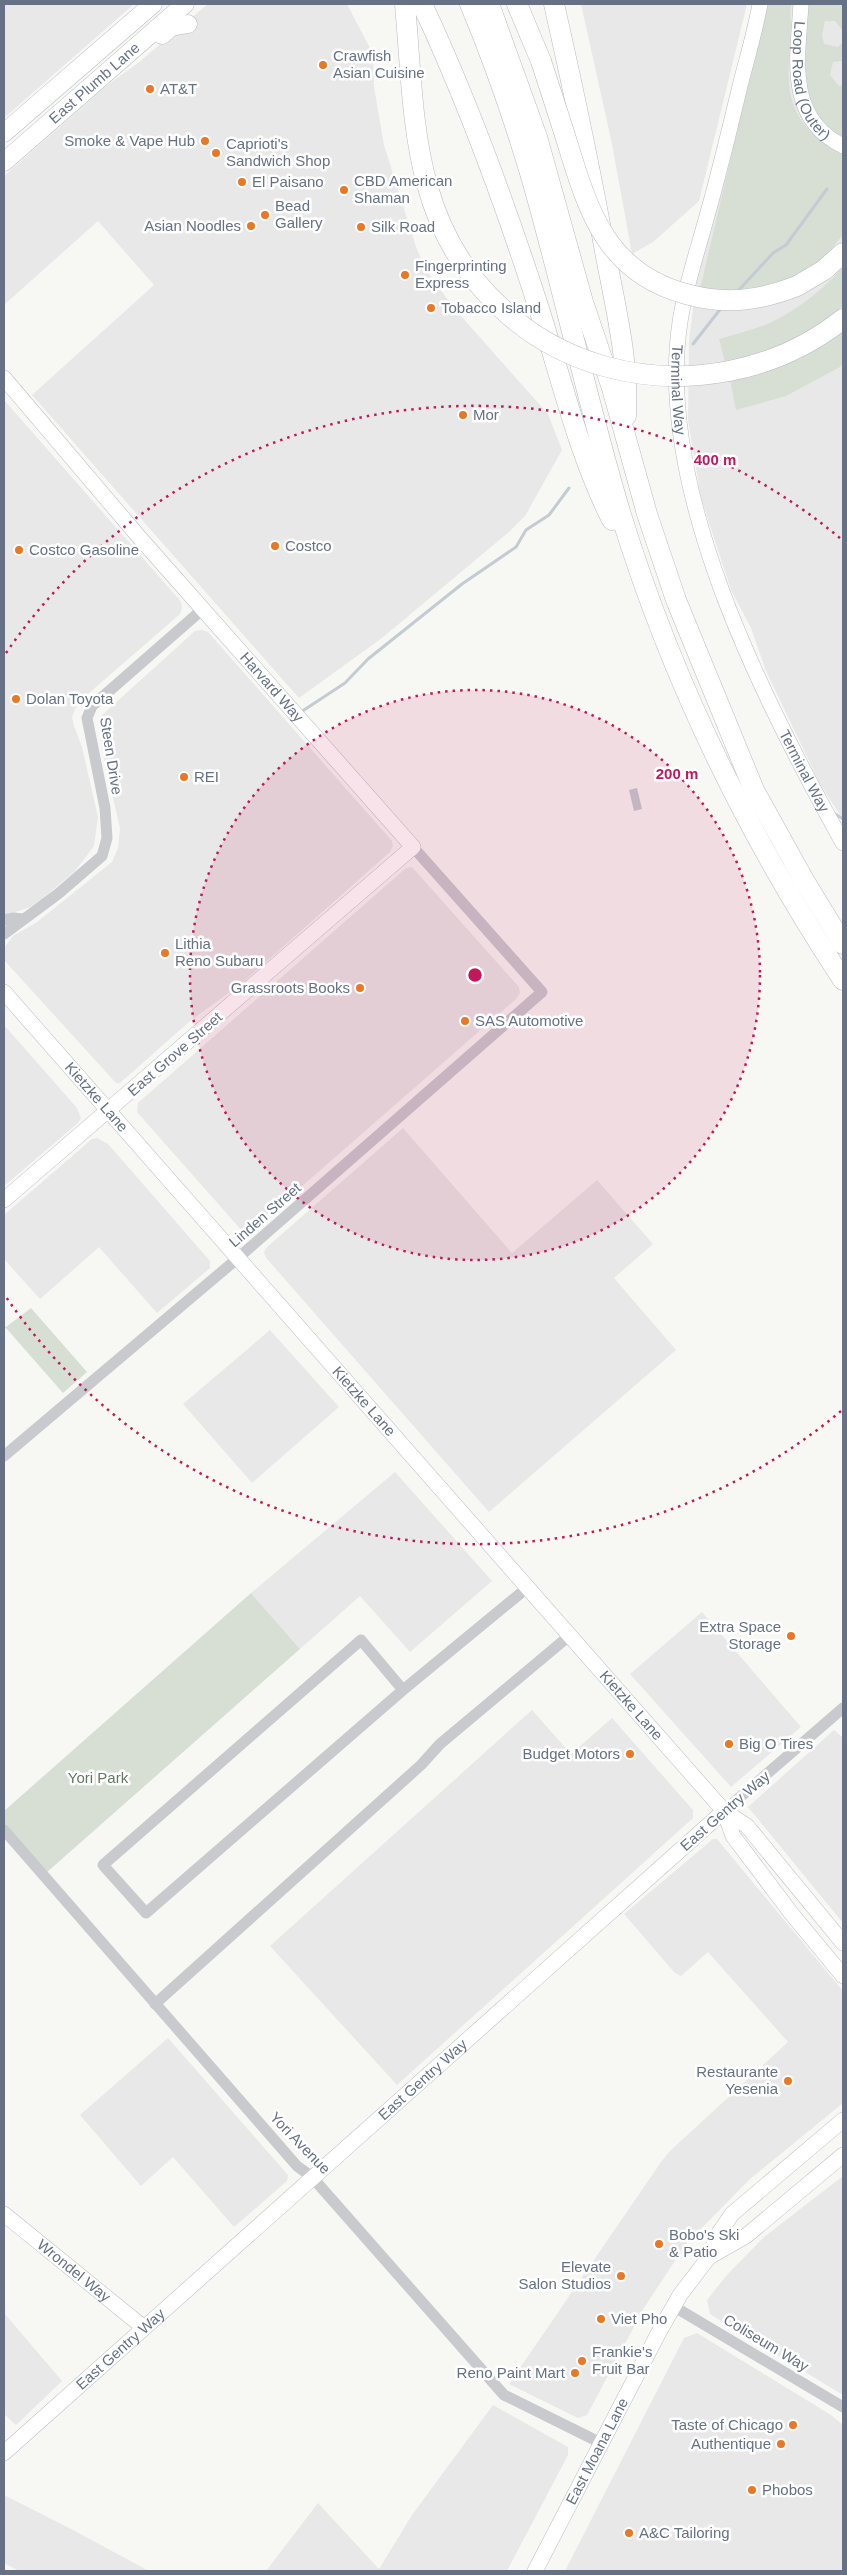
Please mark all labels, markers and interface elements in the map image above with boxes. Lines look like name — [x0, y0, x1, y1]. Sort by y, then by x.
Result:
street label: Loop Road (Outer) — [790, 21, 834, 143]
street label: East Plumb Lane — [45, 39, 143, 127]
place label: Crawfish Asian Cuisine — [333, 47, 425, 81]
marker: Crawfish Asian Cuisine — [317, 59, 329, 71]
place label: AT&T — [160, 80, 197, 97]
marker: AT&T — [144, 83, 156, 95]
place label: Smoke & Vape Hub — [64, 132, 195, 149]
marker: Smoke & Vape Hub — [199, 135, 211, 147]
place label: Caprioti's Sandwich Shop — [226, 135, 330, 169]
marker: Caprioti's Sandwich Shop — [210, 147, 222, 159]
place label: CBD American Shaman — [354, 172, 452, 206]
place label: El Paisano — [252, 173, 324, 190]
marker: El Paisano — [236, 176, 248, 188]
marker: CBD American Shaman — [338, 184, 350, 196]
place label: Bead Gallery — [275, 197, 323, 231]
marker: Bead Gallery — [259, 209, 271, 221]
place label: Asian Noodles — [144, 217, 241, 234]
place label: Silk Road — [371, 218, 435, 235]
marker: Asian Noodles — [245, 220, 257, 232]
marker: Silk Road — [355, 221, 367, 233]
place label: Fingerprinting Express — [415, 257, 507, 291]
marker: Fingerprinting Express — [399, 269, 411, 281]
place label: Tobacco Island — [441, 299, 541, 316]
marker: Tobacco Island — [425, 302, 437, 314]
street label: Terminal Way — [668, 344, 690, 436]
place label: Mor — [473, 406, 499, 423]
marker: Mor — [457, 409, 469, 421]
text: 400 m — [694, 451, 736, 468]
place label: Costco — [285, 537, 332, 554]
marker: Costco — [269, 540, 281, 552]
place label: Costco Gasoline — [29, 541, 139, 558]
marker: Costco Gasoline — [13, 544, 25, 556]
street label: Harvard Way — [237, 649, 308, 725]
place label: Dolan Toyota — [26, 690, 114, 707]
marker: Dolan Toyota — [10, 693, 22, 705]
street label: Steen Drive — [97, 716, 126, 796]
street label: Terminal Way — [776, 727, 833, 815]
text: 200 m — [656, 765, 698, 782]
place label: REI — [194, 768, 219, 785]
marker: REI — [178, 771, 190, 783]
place label: Lithia Reno Subaru — [175, 935, 263, 969]
marker: Lithia Reno Subaru — [159, 947, 171, 959]
centre of rings — [466, 966, 484, 984]
place label: Grassroots Books — [231, 979, 350, 996]
marker: Grassroots Books — [354, 982, 366, 994]
street label: East Grove Street — [124, 1008, 226, 1099]
place label: SAS Automotive — [475, 1012, 583, 1029]
marker: SAS Automotive — [459, 1015, 471, 1027]
street label: Kietzke Lane — [62, 1059, 132, 1135]
street label: Linden Street — [225, 1178, 305, 1250]
street label: Kietzke Lane — [329, 1363, 399, 1439]
place label: Extra Space Storage — [699, 1618, 781, 1652]
marker: Extra Space Storage — [785, 1630, 797, 1642]
street label: Kietzke Lane — [597, 1667, 667, 1743]
place label: Big O Tires — [739, 1735, 813, 1752]
marker: Big O Tires — [723, 1738, 735, 1750]
place label: Budget Motors — [522, 1745, 620, 1762]
marker: Budget Motors — [624, 1748, 636, 1760]
street label: East Gentry Way — [677, 1767, 773, 1854]
park label: Yori Park — [68, 1769, 129, 1786]
street label: East Gentry Way — [375, 2035, 471, 2123]
place label: Restaurante Yesenia — [696, 2063, 779, 2097]
marker: Restaurante Yesenia — [782, 2075, 794, 2087]
street label: Yori Avenue — [267, 2108, 334, 2177]
place label: Bobo's Ski & Patio — [669, 2226, 739, 2260]
street label: Wrondel Way — [34, 2236, 115, 2305]
marker: Bobo's Ski & Patio — [653, 2238, 665, 2250]
place label: Elevate Salon Studios — [518, 2258, 611, 2292]
marker: Elevate Salon Studios — [615, 2270, 627, 2282]
street label: East Gentry Way — [72, 2305, 168, 2393]
place label: Viet Pho — [611, 2310, 667, 2327]
street label: Coliseum Way — [721, 2311, 812, 2375]
marker: Viet Pho — [595, 2313, 607, 2325]
place label: Frankie's Fruit Bar — [592, 2343, 652, 2377]
marker: Frankie's Fruit Bar — [576, 2355, 588, 2367]
place label: Reno Paint Mart — [457, 2364, 566, 2381]
marker: Reno Paint Mart — [569, 2367, 581, 2379]
street label: East Moana Lane — [562, 2395, 631, 2507]
place label: Taste of Chicago — [671, 2416, 783, 2433]
marker: Taste of Chicago — [787, 2419, 799, 2431]
place label: Authentique — [691, 2435, 771, 2452]
marker: Authentique — [775, 2438, 787, 2450]
place label: Phobos — [762, 2481, 813, 2498]
marker: Phobos — [746, 2484, 758, 2496]
place label: A&C Tailoring — [639, 2524, 730, 2541]
marker: A&C Tailoring — [623, 2527, 635, 2539]

